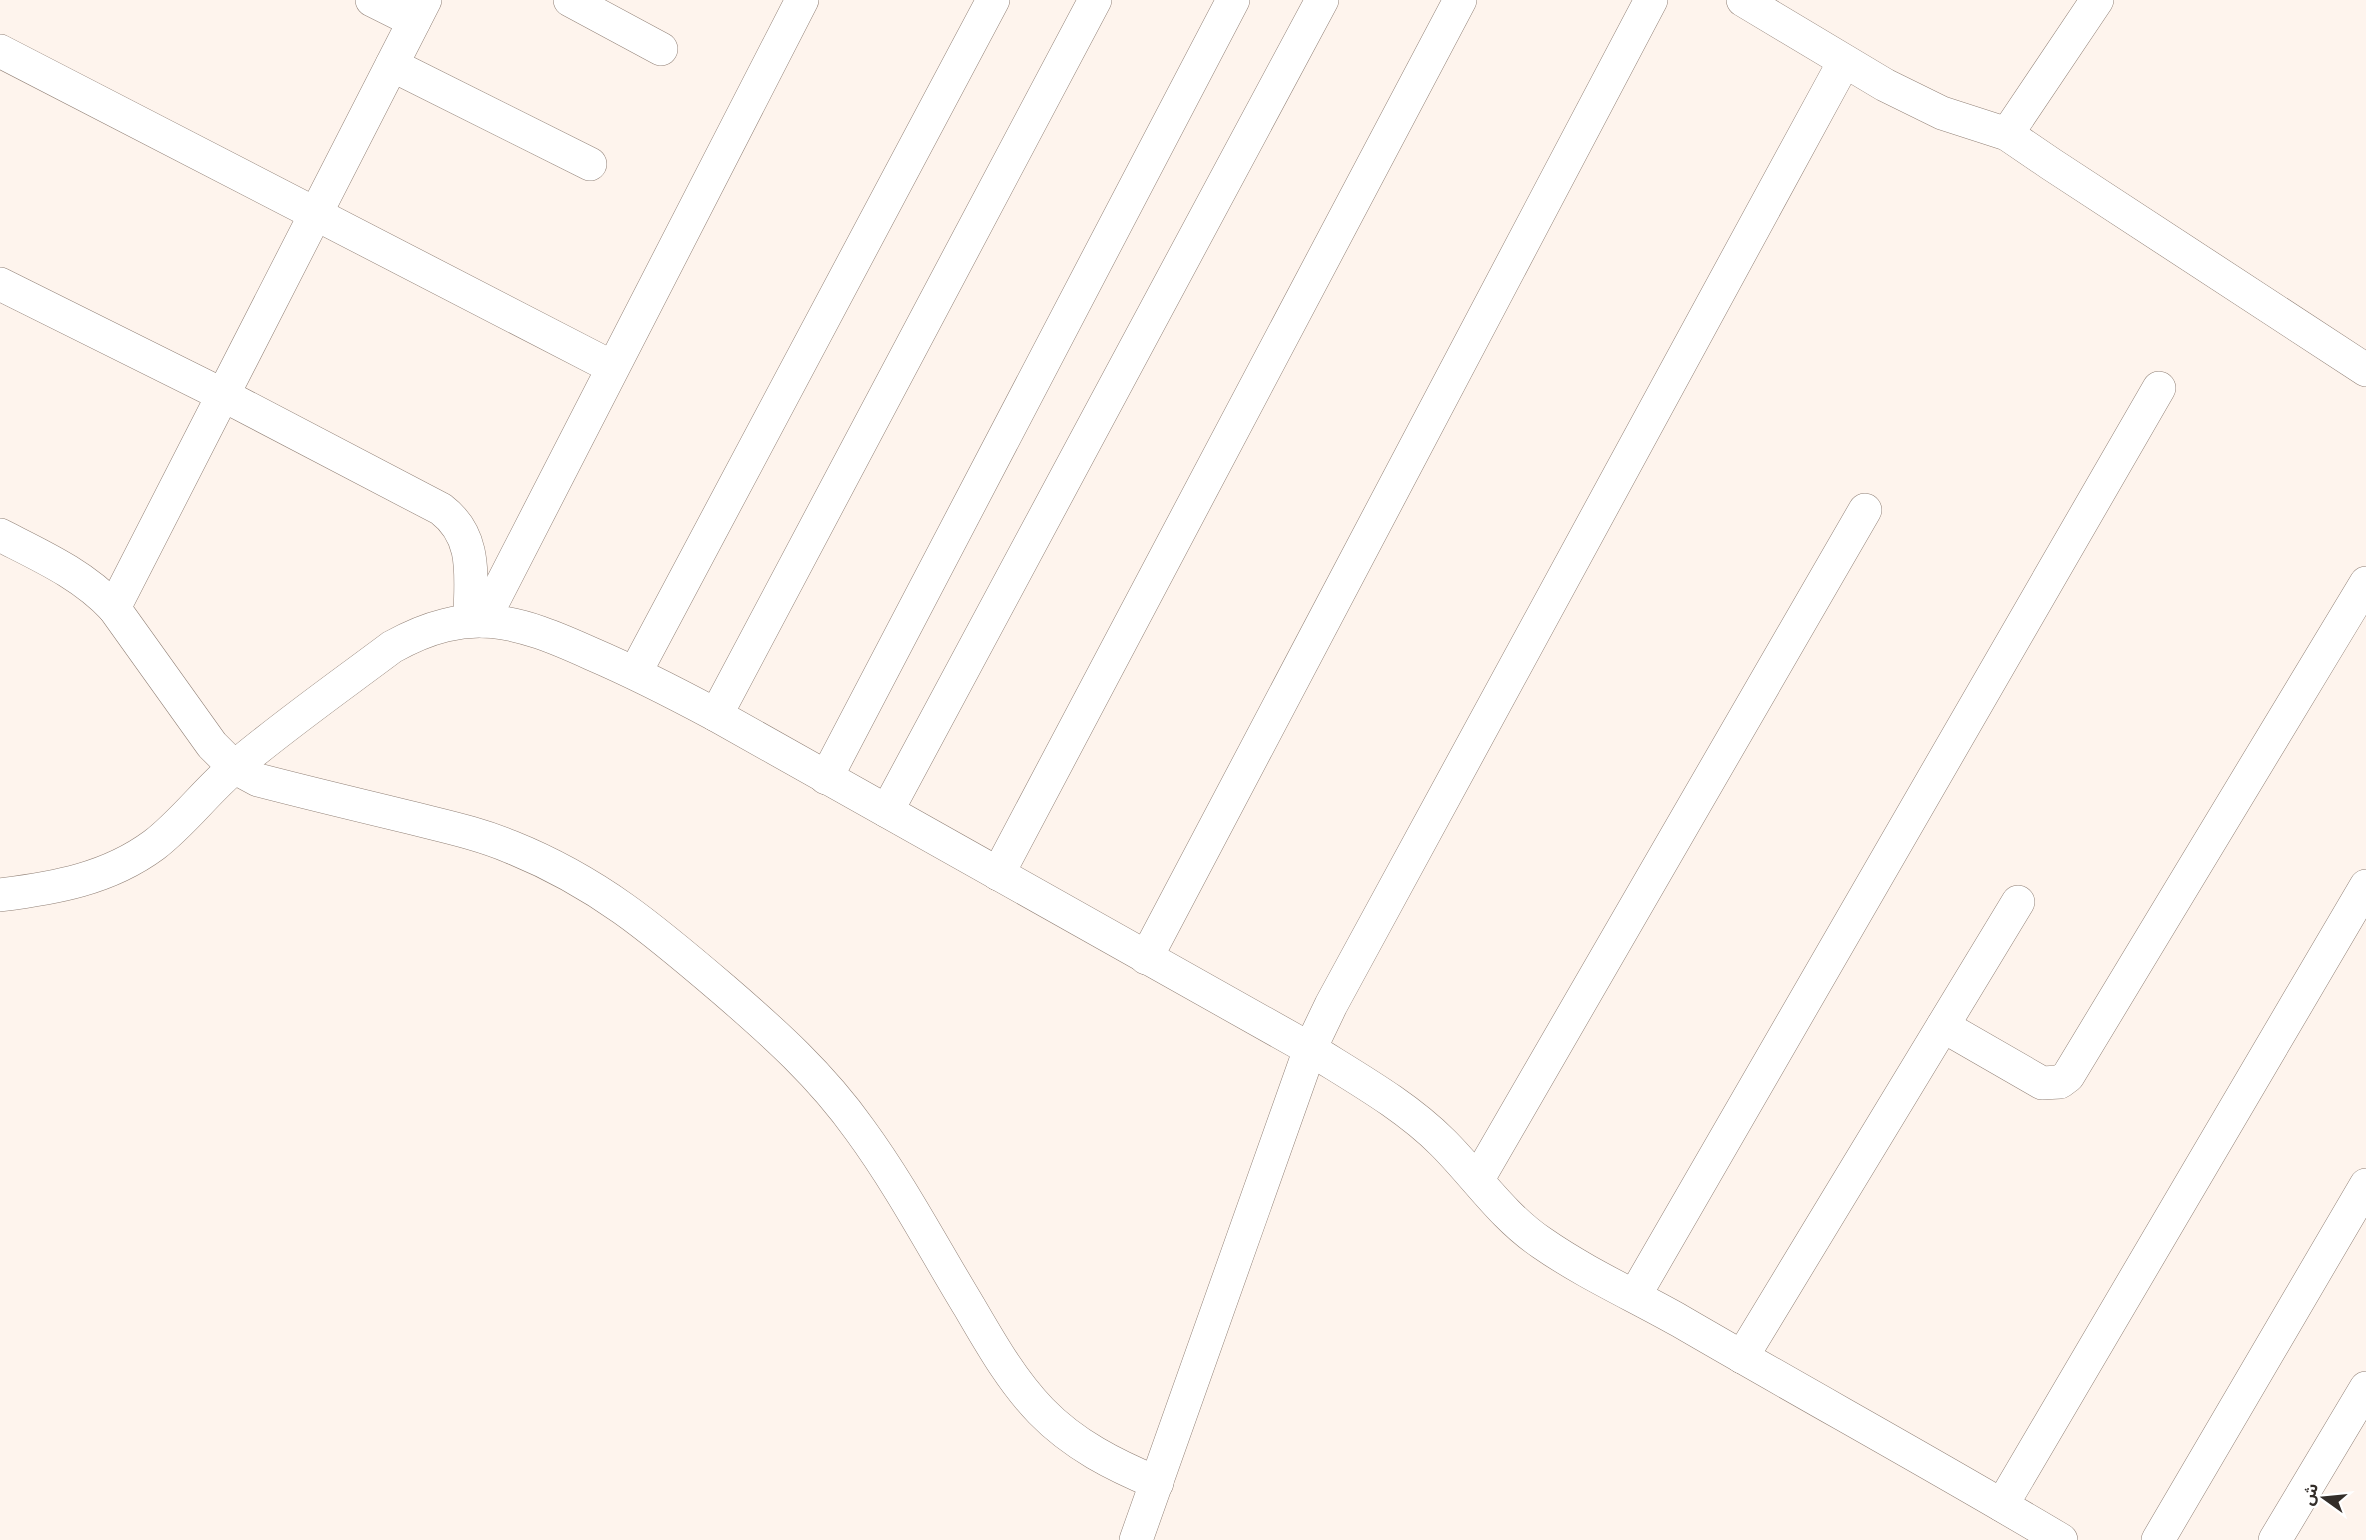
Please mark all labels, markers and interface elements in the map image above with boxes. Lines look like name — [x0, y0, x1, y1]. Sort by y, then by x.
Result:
north arrow — [2294, 1468, 2354, 1528]
text: ش — [2297, 1481, 2322, 1507]

